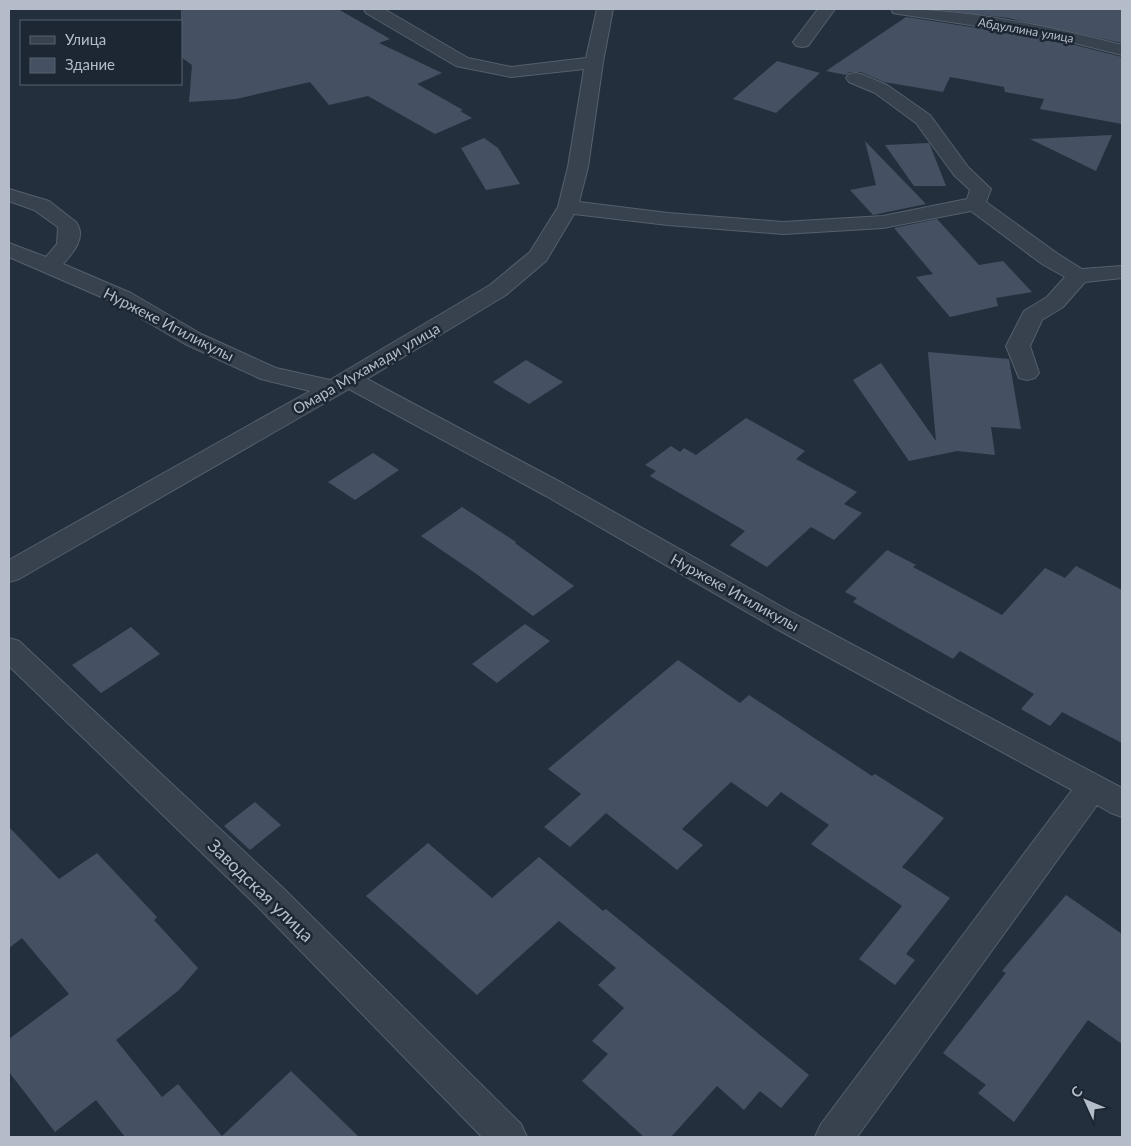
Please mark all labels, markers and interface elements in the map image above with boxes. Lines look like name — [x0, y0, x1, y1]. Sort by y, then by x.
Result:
street label: Абдуллина улица — [977, 14, 1075, 46]
legend — [20, 20, 182, 85]
text: Улица — [65, 30, 106, 48]
text: Здание — [65, 55, 115, 73]
street label: Нуржеке Игиликулы — [101, 283, 237, 365]
street label: Омара Мухамади улица — [289, 319, 443, 417]
street label: Нуржеке Игиликулы — [668, 549, 802, 635]
street label: Заводская улица — [204, 834, 318, 946]
north arrow — [1061, 1076, 1111, 1126]
text: С — [1067, 1082, 1086, 1101]

